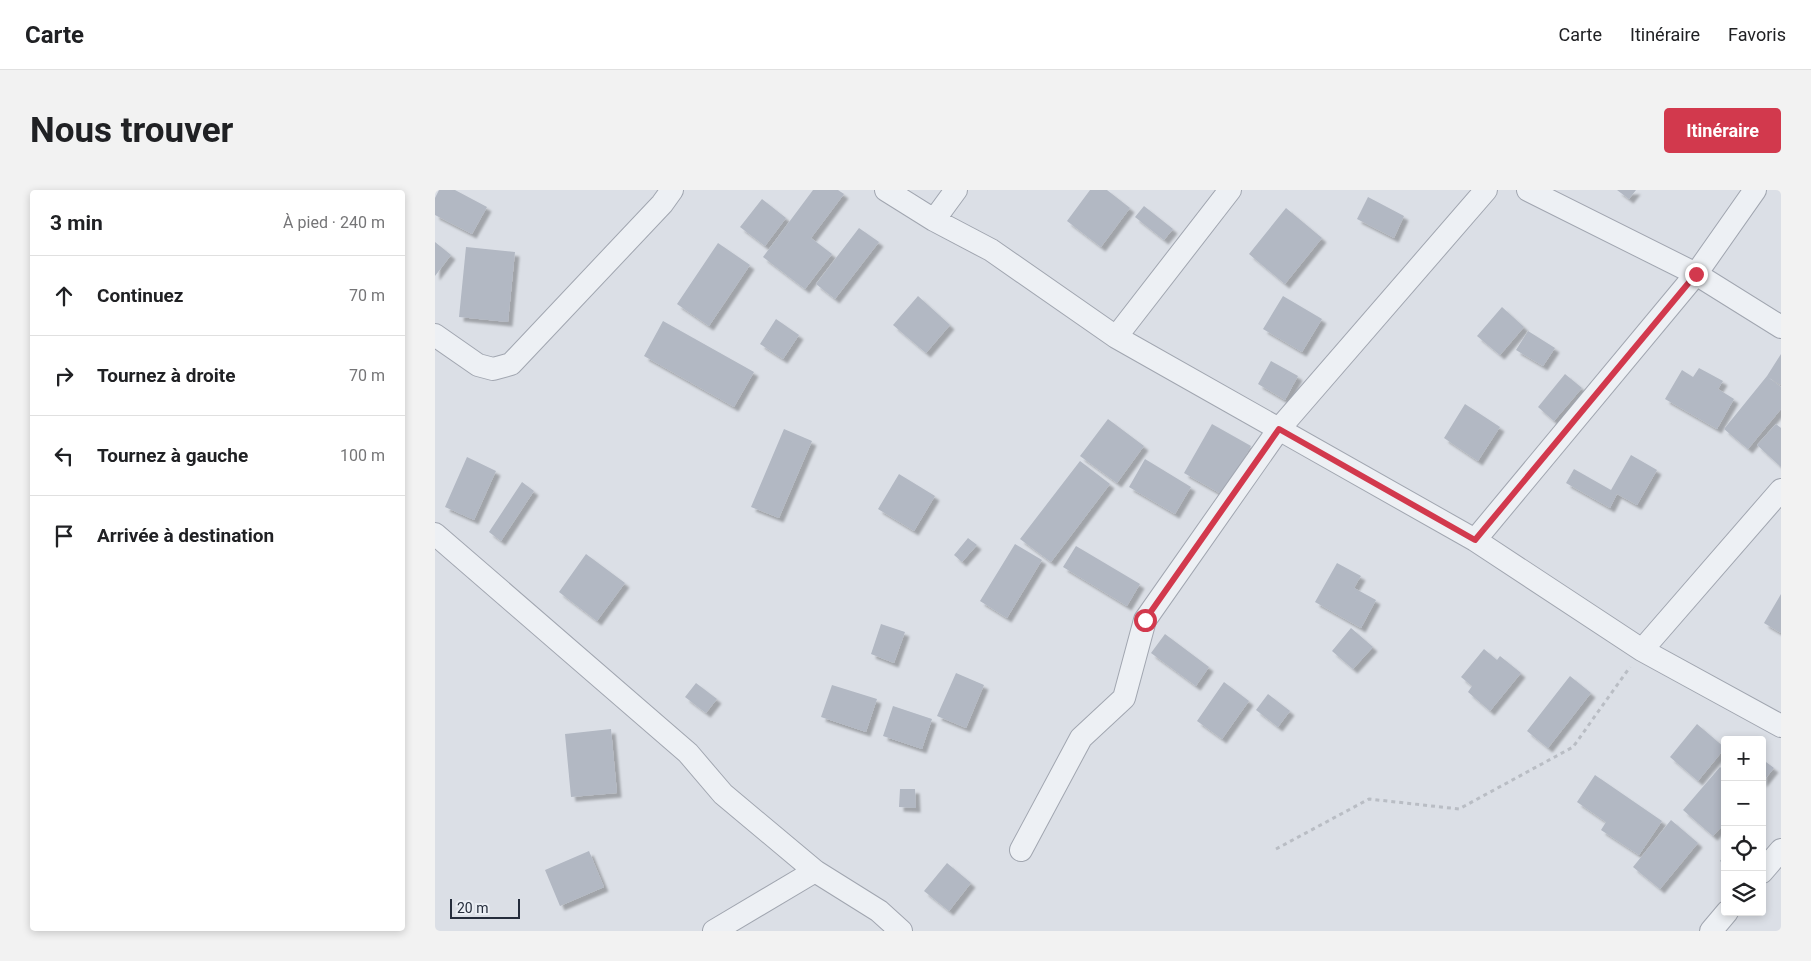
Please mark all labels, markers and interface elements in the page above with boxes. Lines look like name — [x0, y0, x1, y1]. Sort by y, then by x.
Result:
text: Carte — [25, 21, 84, 49]
text: Carte — [1559, 24, 1602, 45]
text: Itinéraire — [1630, 24, 1700, 45]
text: Favoris — [1728, 24, 1786, 45]
button: Itinéraire — [1664, 108, 1781, 153]
text: Nous trouver — [30, 110, 233, 151]
text: 3 min — [50, 211, 103, 235]
text: À pied · 240 m — [283, 213, 385, 232]
route end — [1685, 263, 1708, 286]
icon: ahead — [50, 282, 78, 310]
text: Continuez — [97, 284, 183, 307]
text: 70 m — [349, 286, 385, 305]
icon: right — [50, 362, 78, 390]
text: Tournez à droite — [97, 364, 236, 387]
text: 70 m — [349, 366, 385, 385]
icon: left — [50, 442, 78, 470]
text: Tournez à gauche — [97, 444, 248, 467]
text: 100 m — [340, 446, 385, 465]
icon: arrive — [50, 522, 78, 550]
text: Arrivée à destination — [97, 524, 274, 547]
route start — [1134, 609, 1157, 632]
map controls — [1721, 736, 1766, 916]
button: + — [1721, 736, 1766, 781]
button: − — [1721, 781, 1766, 826]
button: locate — [1721, 826, 1766, 871]
button: layers — [1721, 871, 1766, 916]
scale bar — [450, 896, 520, 919]
text: 20 m — [457, 900, 489, 916]

